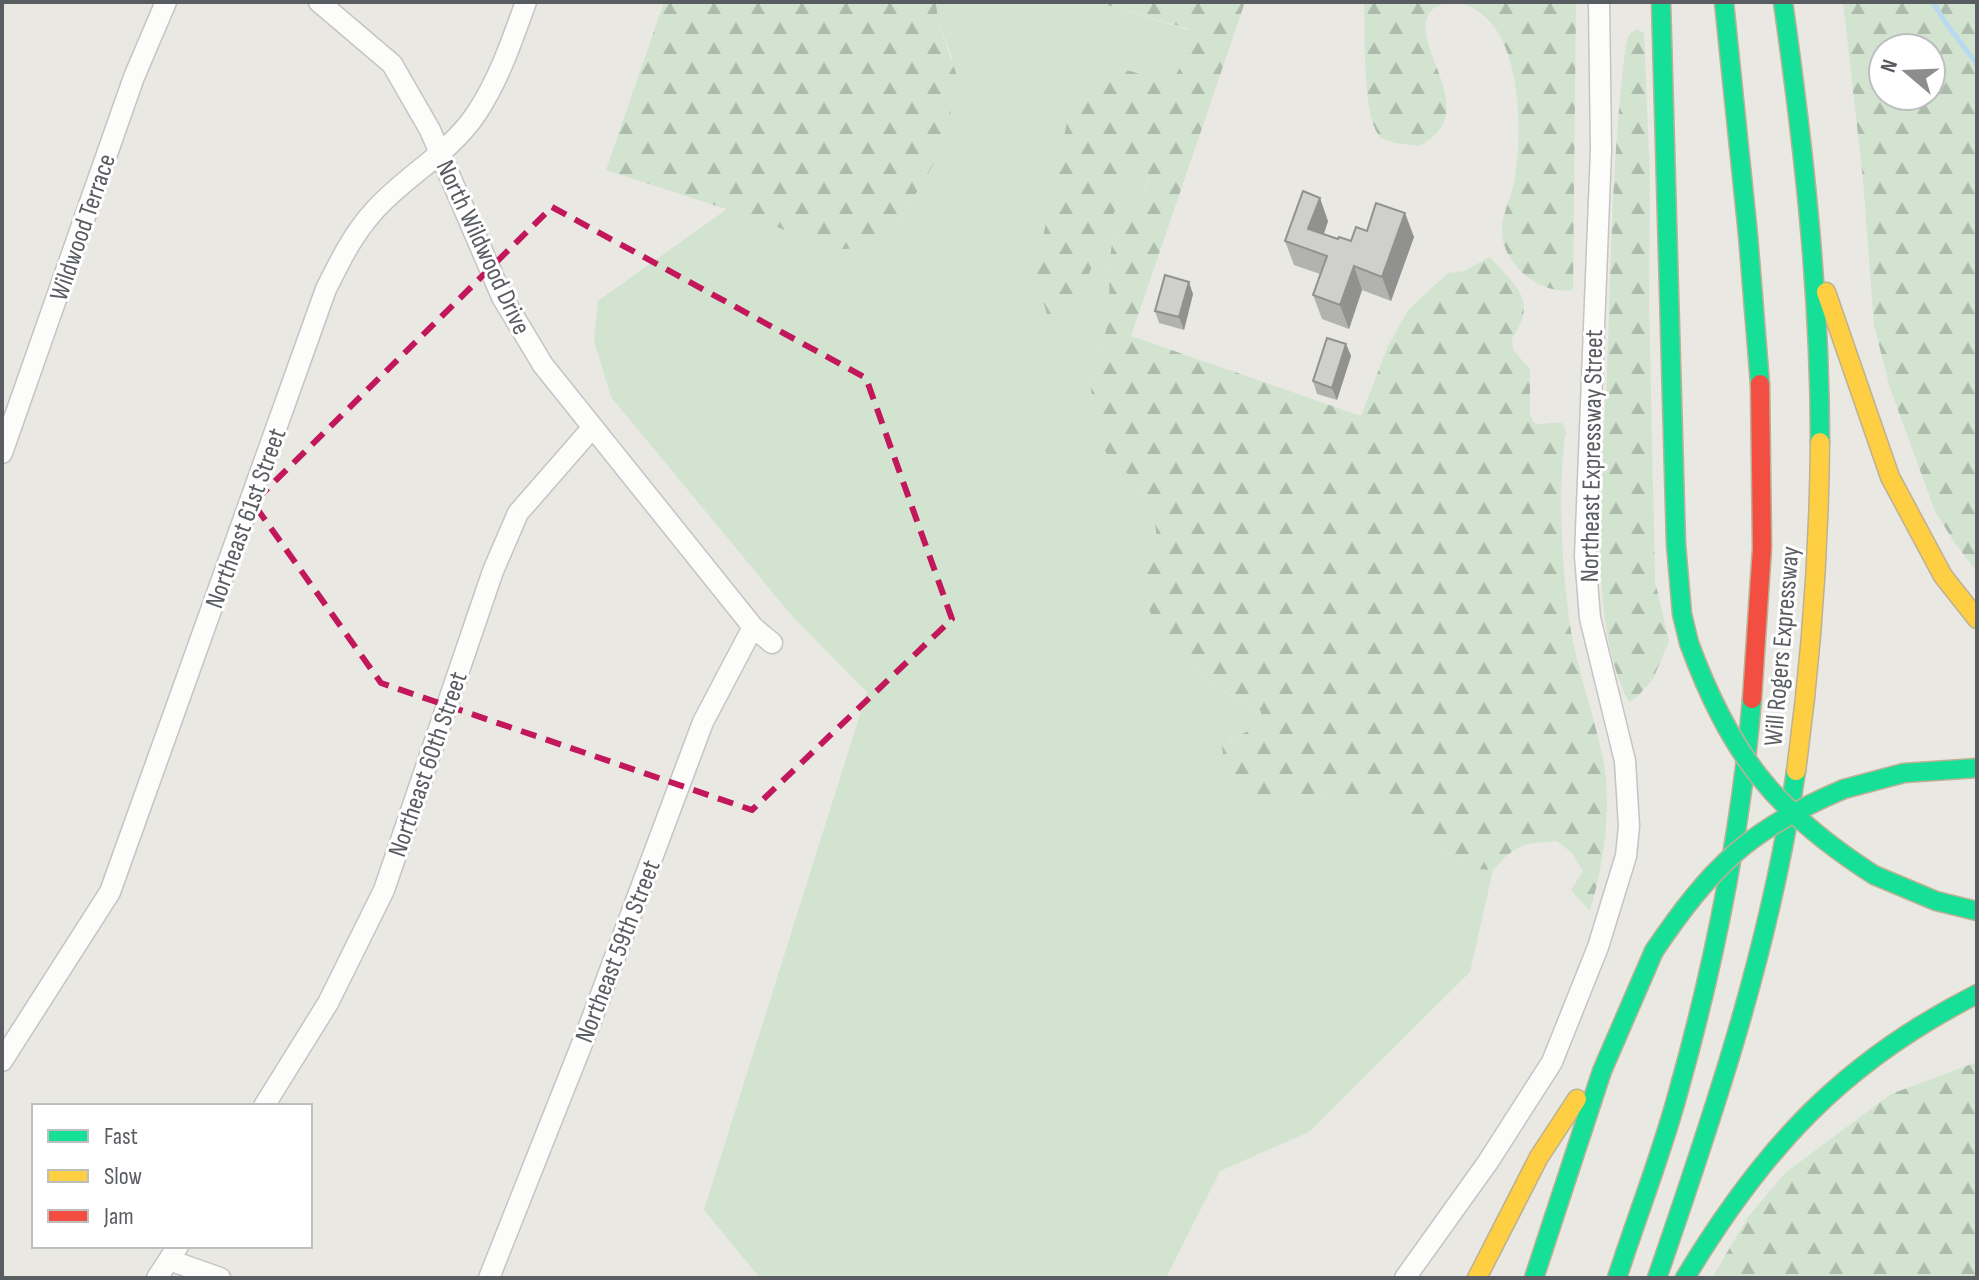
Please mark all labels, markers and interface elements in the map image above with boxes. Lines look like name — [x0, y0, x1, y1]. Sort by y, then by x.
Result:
north arrow — [1867, 32, 1947, 112]
text: N — [1875, 56, 1904, 76]
street label: Wildwood Terrace — [44, 150, 123, 305]
street label: North Wildwood Drive — [429, 155, 537, 340]
street label: Northeast Expressway Street — [1575, 329, 1610, 583]
street label: Northeast 61st Street — [199, 424, 293, 613]
street label: Will Rogers Expressway — [1758, 545, 1807, 747]
street label: Northeast 60th Street — [382, 668, 475, 861]
street label: Northeast 59th Street — [569, 856, 667, 1047]
legend — [32, 1104, 312, 1248]
text: Fast — [104, 1122, 138, 1151]
text: Slow — [104, 1162, 142, 1191]
text: Jam — [103, 1202, 134, 1231]

